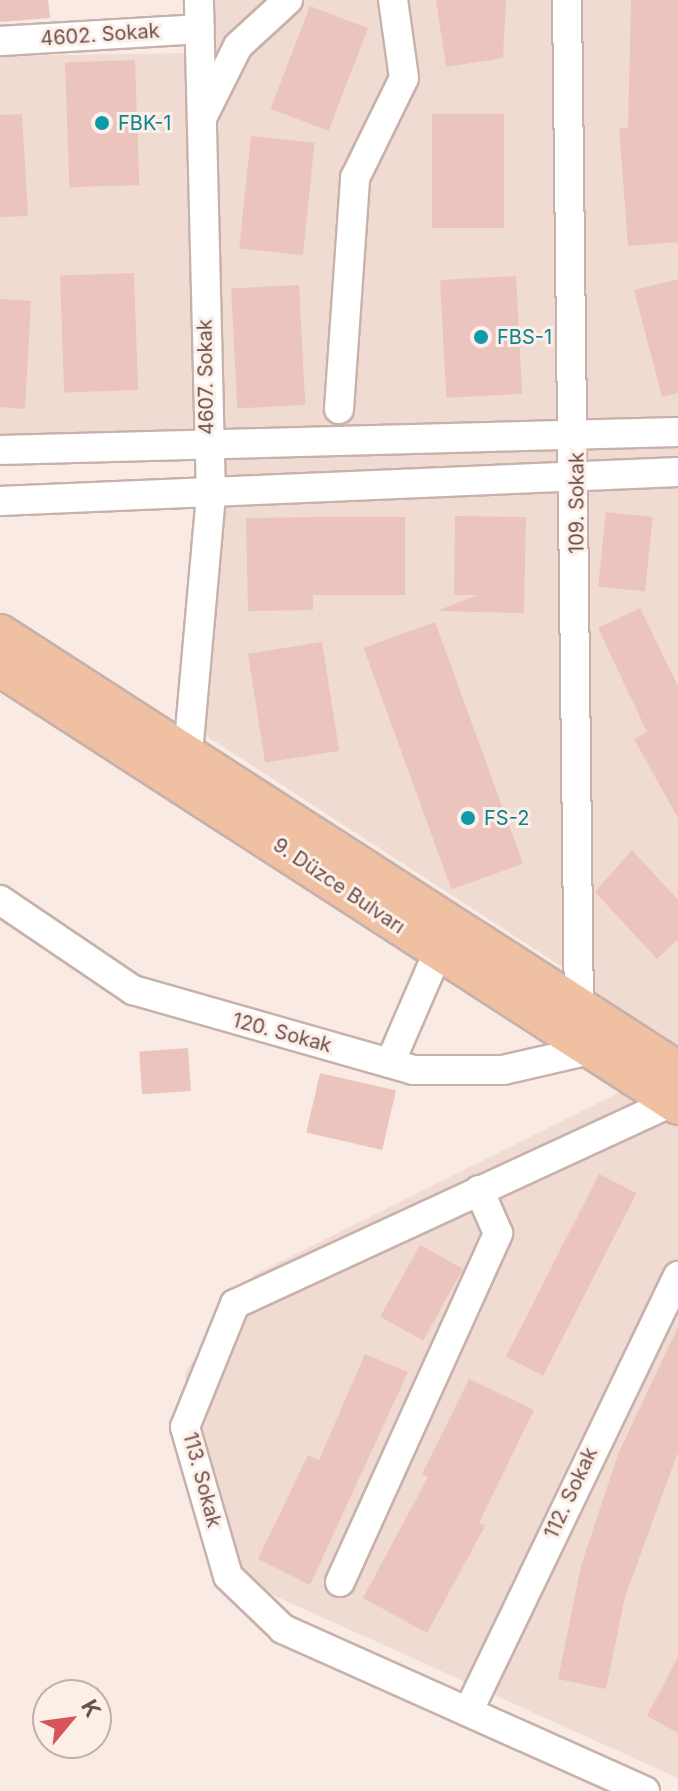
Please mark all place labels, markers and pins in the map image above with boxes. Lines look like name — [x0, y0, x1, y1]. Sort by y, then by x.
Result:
place label: FBK-1 — [118, 111, 172, 135]
marker: FBK-1 — [93, 114, 111, 132]
place label: FBS-1 — [497, 325, 552, 349]
marker: FBS-1 — [472, 328, 490, 346]
place label: FS-2 — [484, 806, 529, 830]
marker: FS-2 — [459, 809, 477, 827]

